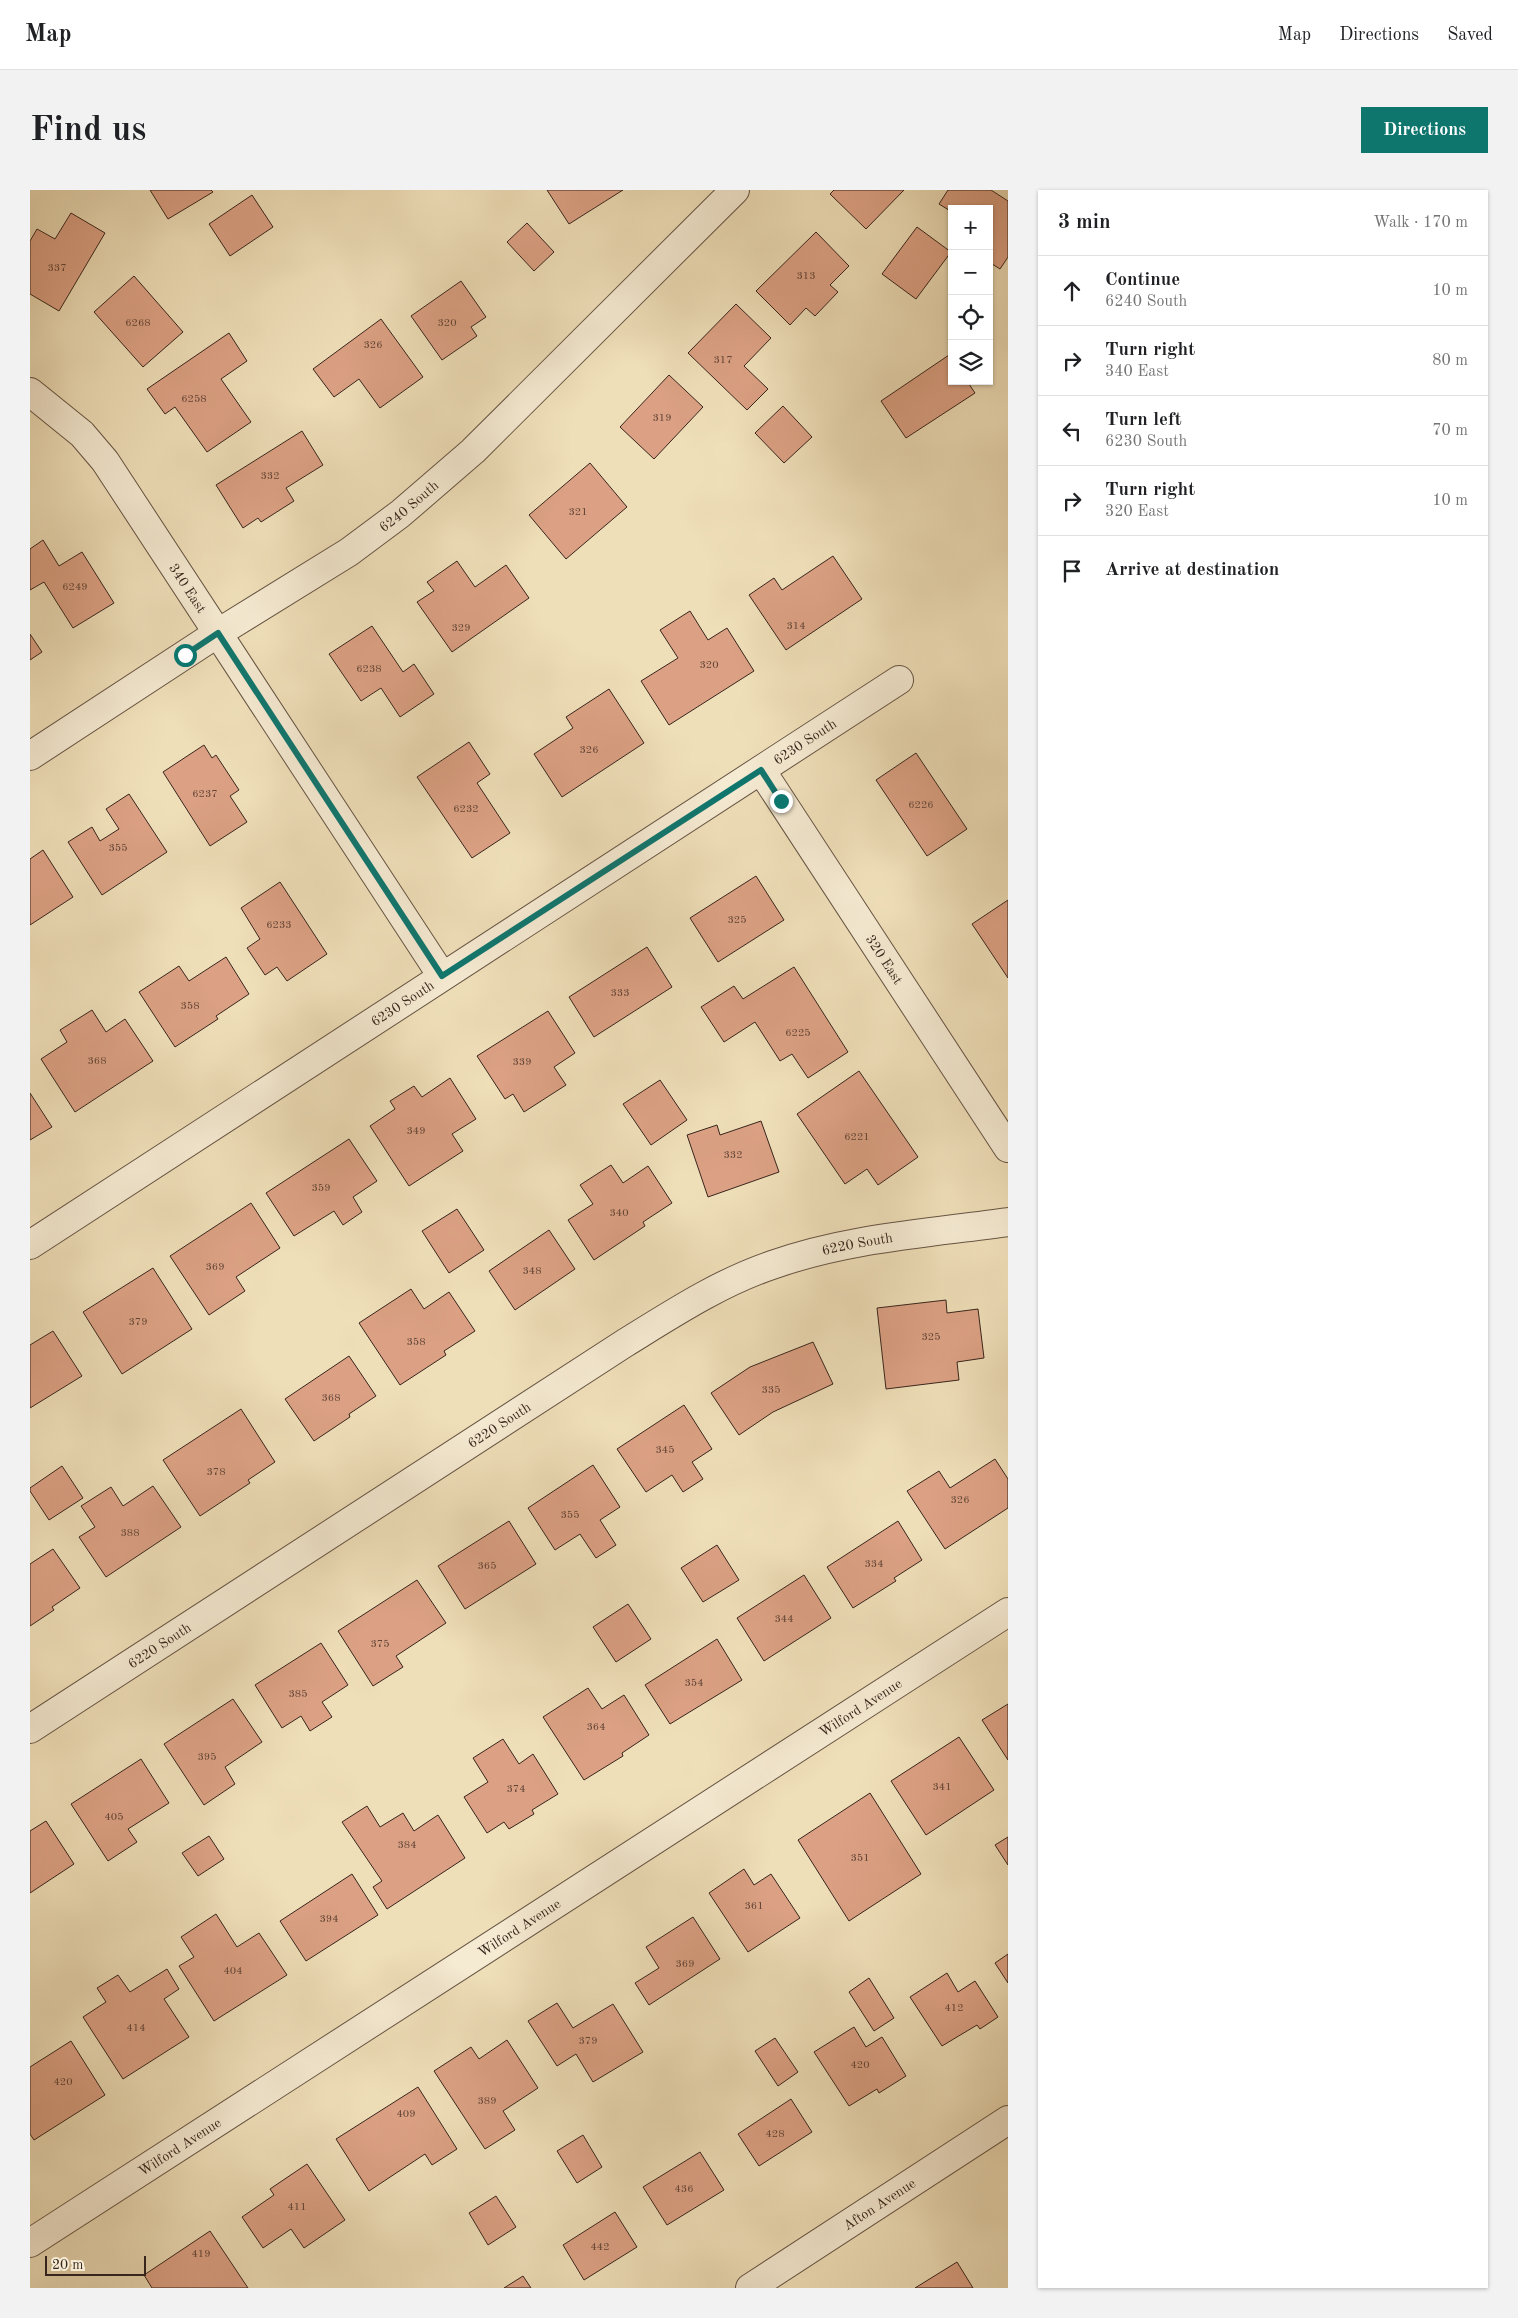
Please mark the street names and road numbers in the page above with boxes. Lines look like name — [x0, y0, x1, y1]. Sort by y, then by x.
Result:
street label: 6240 South — [377, 478, 442, 535]
street label: 340 East — [166, 561, 208, 616]
street label: 6230 South — [771, 716, 840, 768]
street label: 320 East — [863, 933, 905, 987]
street label: 6230 South — [369, 978, 437, 1029]
street label: 6220 South — [820, 1231, 894, 1258]
street label: 6220 South — [465, 1400, 534, 1451]
street label: 6220 South — [126, 1620, 194, 1672]
street label: Wilford Avenue — [817, 1677, 904, 1740]
street label: Wilford Avenue — [476, 1897, 563, 1960]
street label: Wilford Avenue — [136, 2116, 224, 2179]
street label: Afton Avenue — [841, 2176, 918, 2233]

